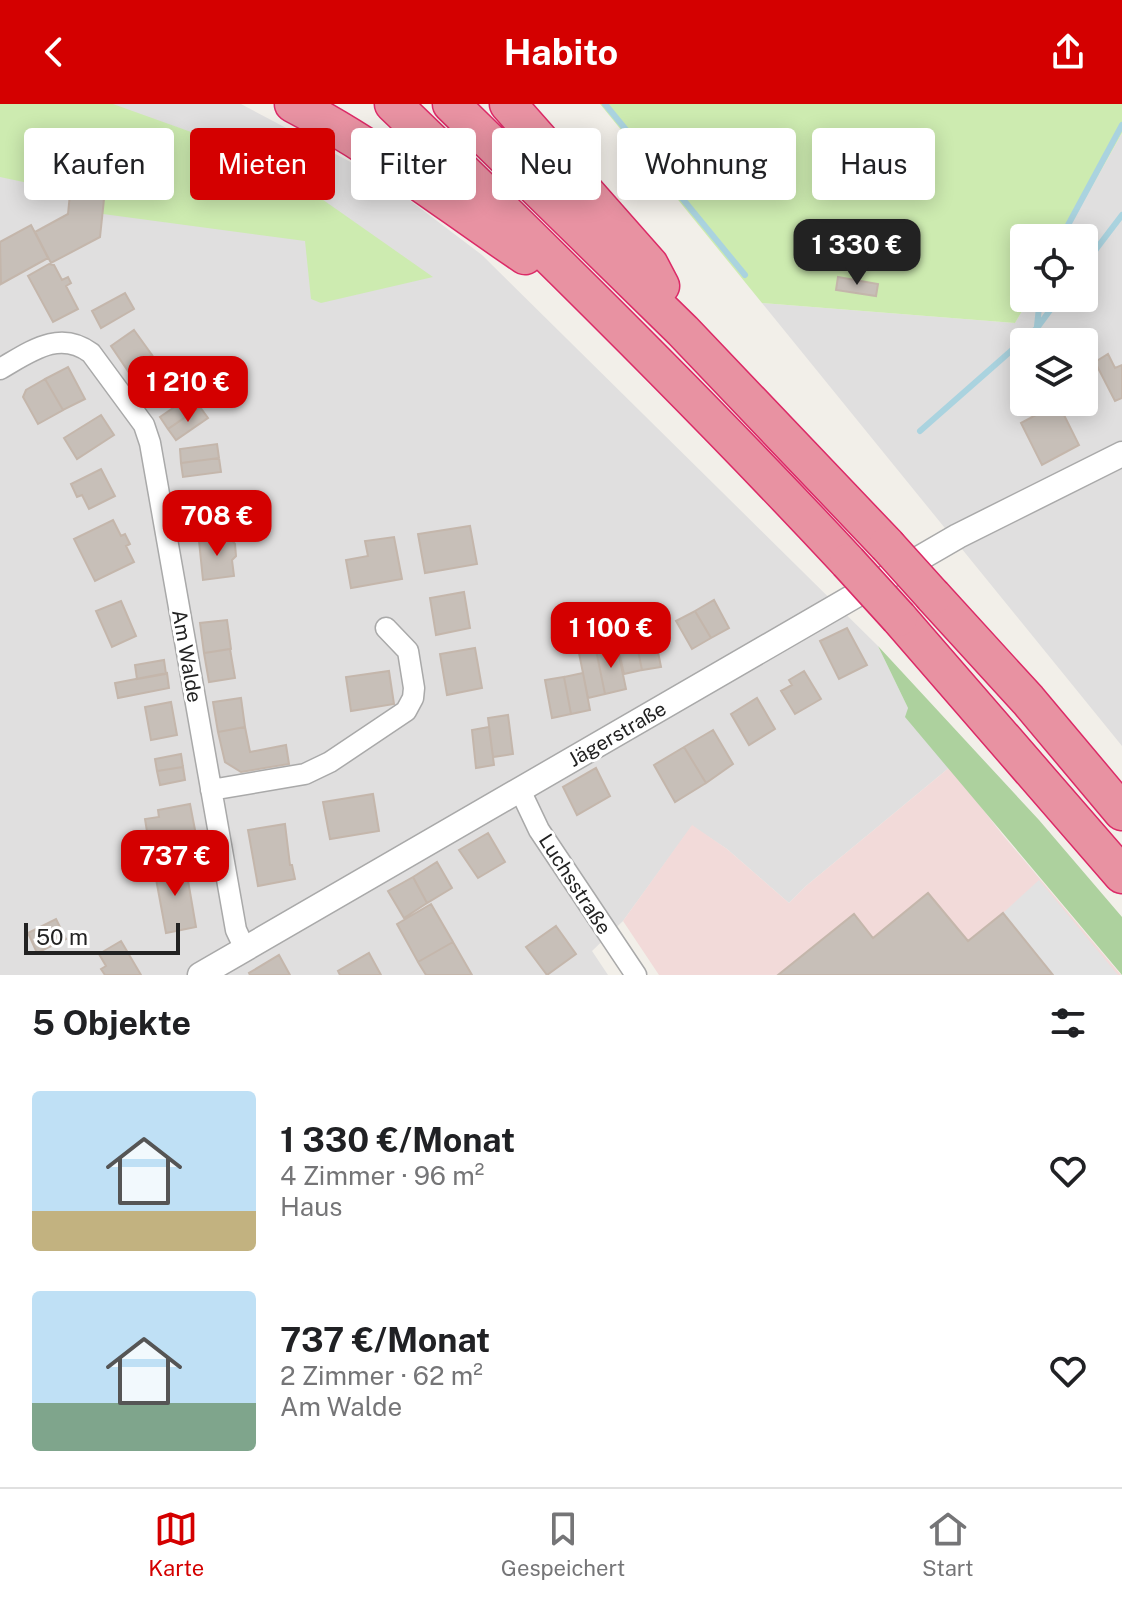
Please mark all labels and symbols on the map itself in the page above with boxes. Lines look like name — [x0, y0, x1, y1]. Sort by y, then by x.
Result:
pin: 1 330 € — [783, 219, 931, 287]
pin: 1 210 € — [114, 356, 262, 424]
pin: 708 € — [161, 490, 273, 558]
pin: 1 100 € — [537, 602, 685, 670]
street label: Am Walde — [167, 608, 207, 704]
street label: Jägerstraße — [564, 696, 670, 772]
street label: Luchsstraße — [534, 829, 616, 939]
pin: 737 € — [119, 830, 231, 898]
scale bar — [24, 919, 180, 955]

